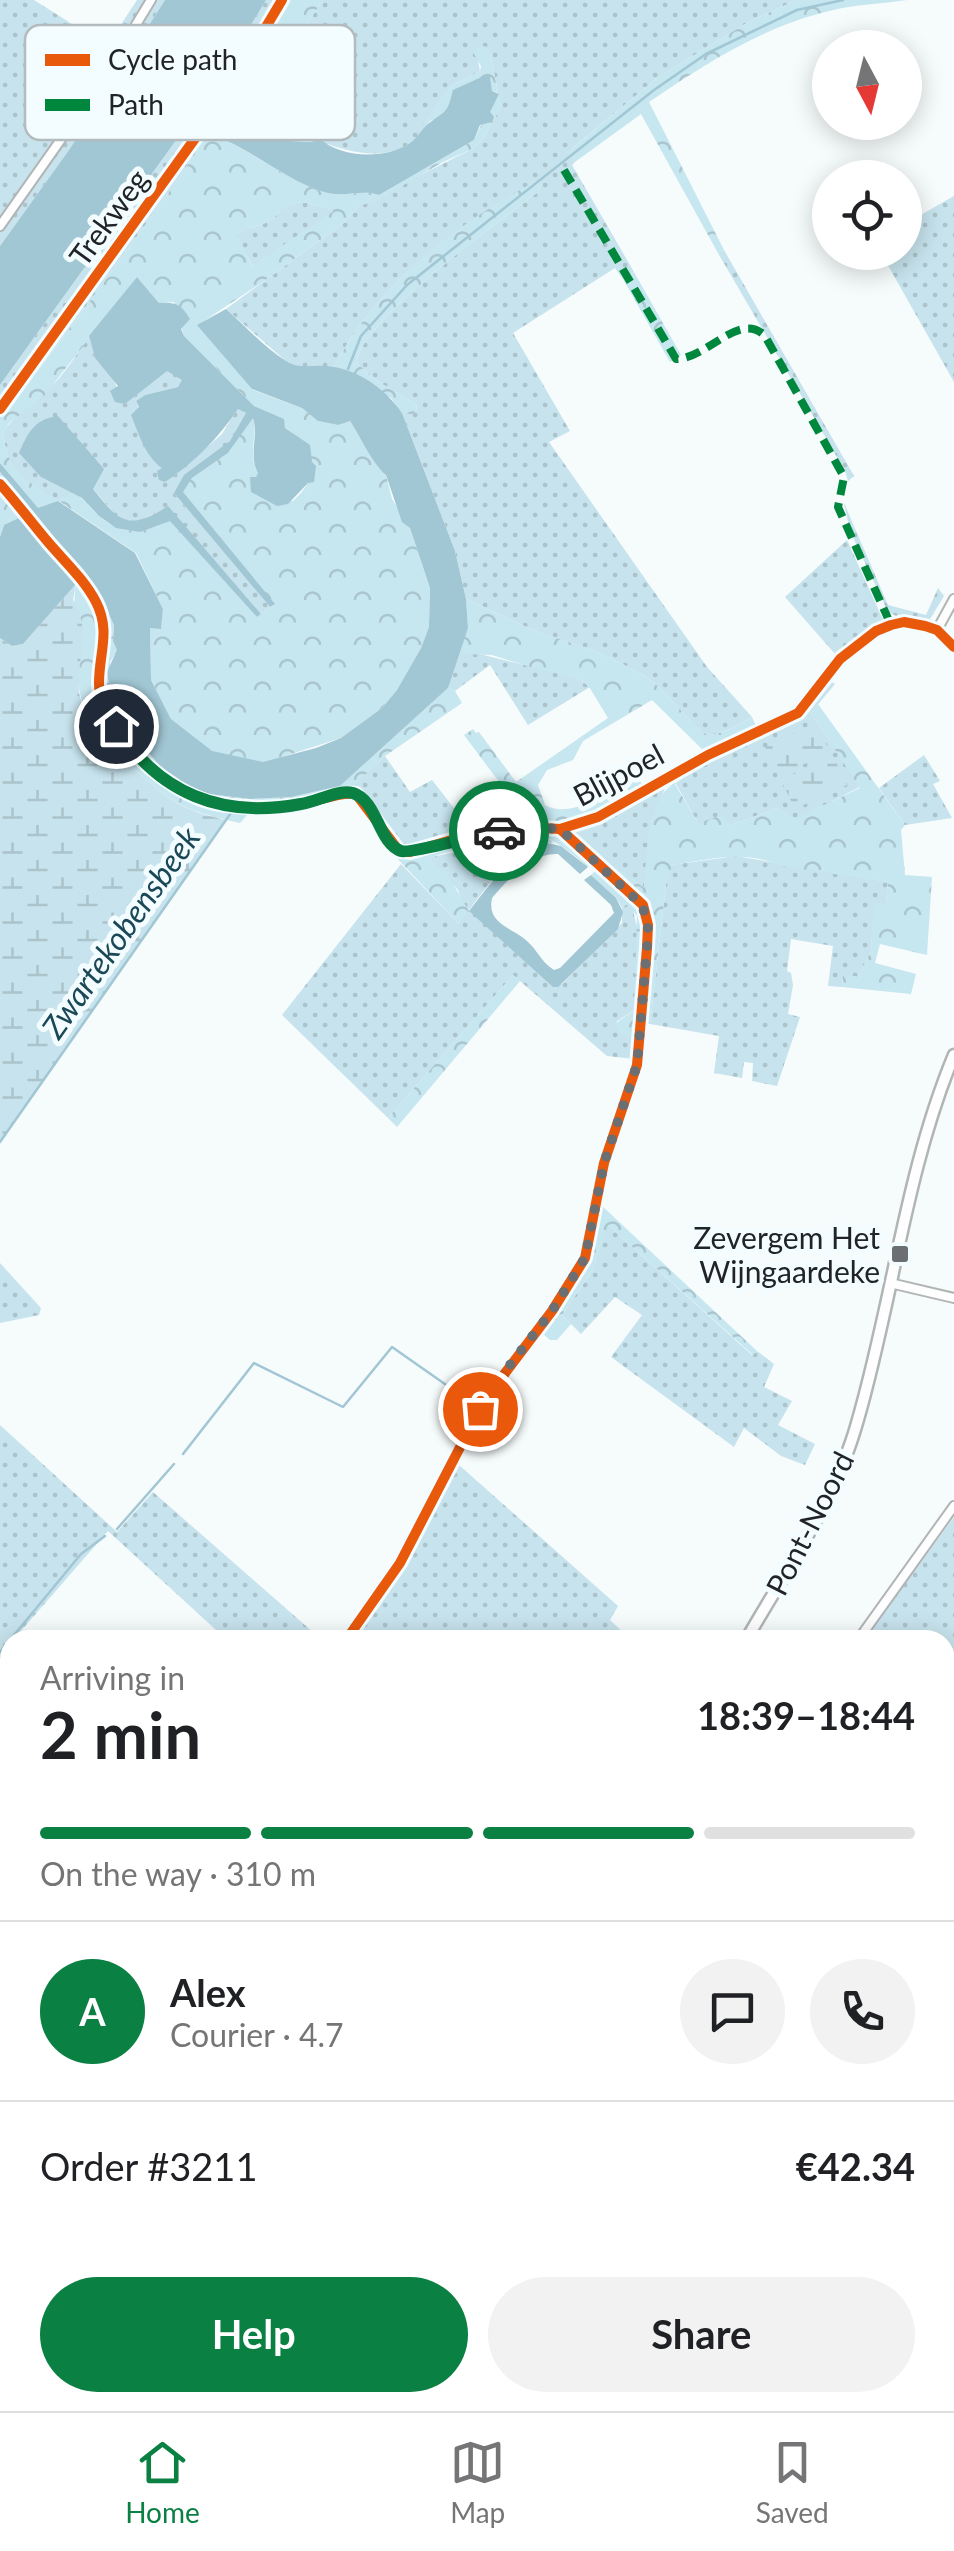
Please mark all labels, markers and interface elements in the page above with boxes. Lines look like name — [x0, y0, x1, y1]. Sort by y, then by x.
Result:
legend — [25, 25, 355, 140]
north arrow — [812, 30, 922, 140]
map controls — [812, 30, 922, 270]
text: Cycle path — [108, 42, 237, 76]
text: Path — [108, 87, 164, 121]
button: locate — [812, 160, 922, 270]
street label: Trekweg — [61, 162, 155, 272]
pin — [74, 684, 159, 769]
icon: home — [89, 699, 144, 754]
street label: Blijpoel — [567, 735, 669, 813]
courier — [449, 781, 549, 881]
icon: car — [472, 804, 527, 859]
water label: Zwartekobensbeek — [32, 818, 208, 1046]
place label: Zevergem Het Wijngaardeke — [693, 1219, 880, 1289]
marker: Zevergem Het Wijngaardeke — [889, 1243, 911, 1265]
pin — [438, 1367, 523, 1452]
icon: bag — [453, 1382, 508, 1437]
street label: Pont-Noord — [757, 1445, 861, 1601]
text: Arriving in — [40, 1658, 185, 1697]
text: 18:39–18:44 — [697, 1692, 915, 1738]
text: 2 min — [40, 1695, 201, 1773]
text: On the way · 310 m — [40, 1854, 316, 1893]
button: chat — [680, 1959, 785, 2064]
button: phone — [810, 1959, 915, 2064]
text: Alex — [170, 1969, 246, 2015]
text: A — [79, 1988, 106, 2034]
text: Courier · 4.7 — [170, 2015, 344, 2054]
text: Order #3211 — [40, 2143, 257, 2189]
text: €42.34 — [796, 2143, 915, 2189]
button: Help — [40, 2277, 468, 2392]
button: Share — [488, 2277, 915, 2392]
tab: Home — [125, 2435, 200, 2529]
tab: Map — [450, 2435, 505, 2529]
tab: Saved — [756, 2435, 829, 2529]

